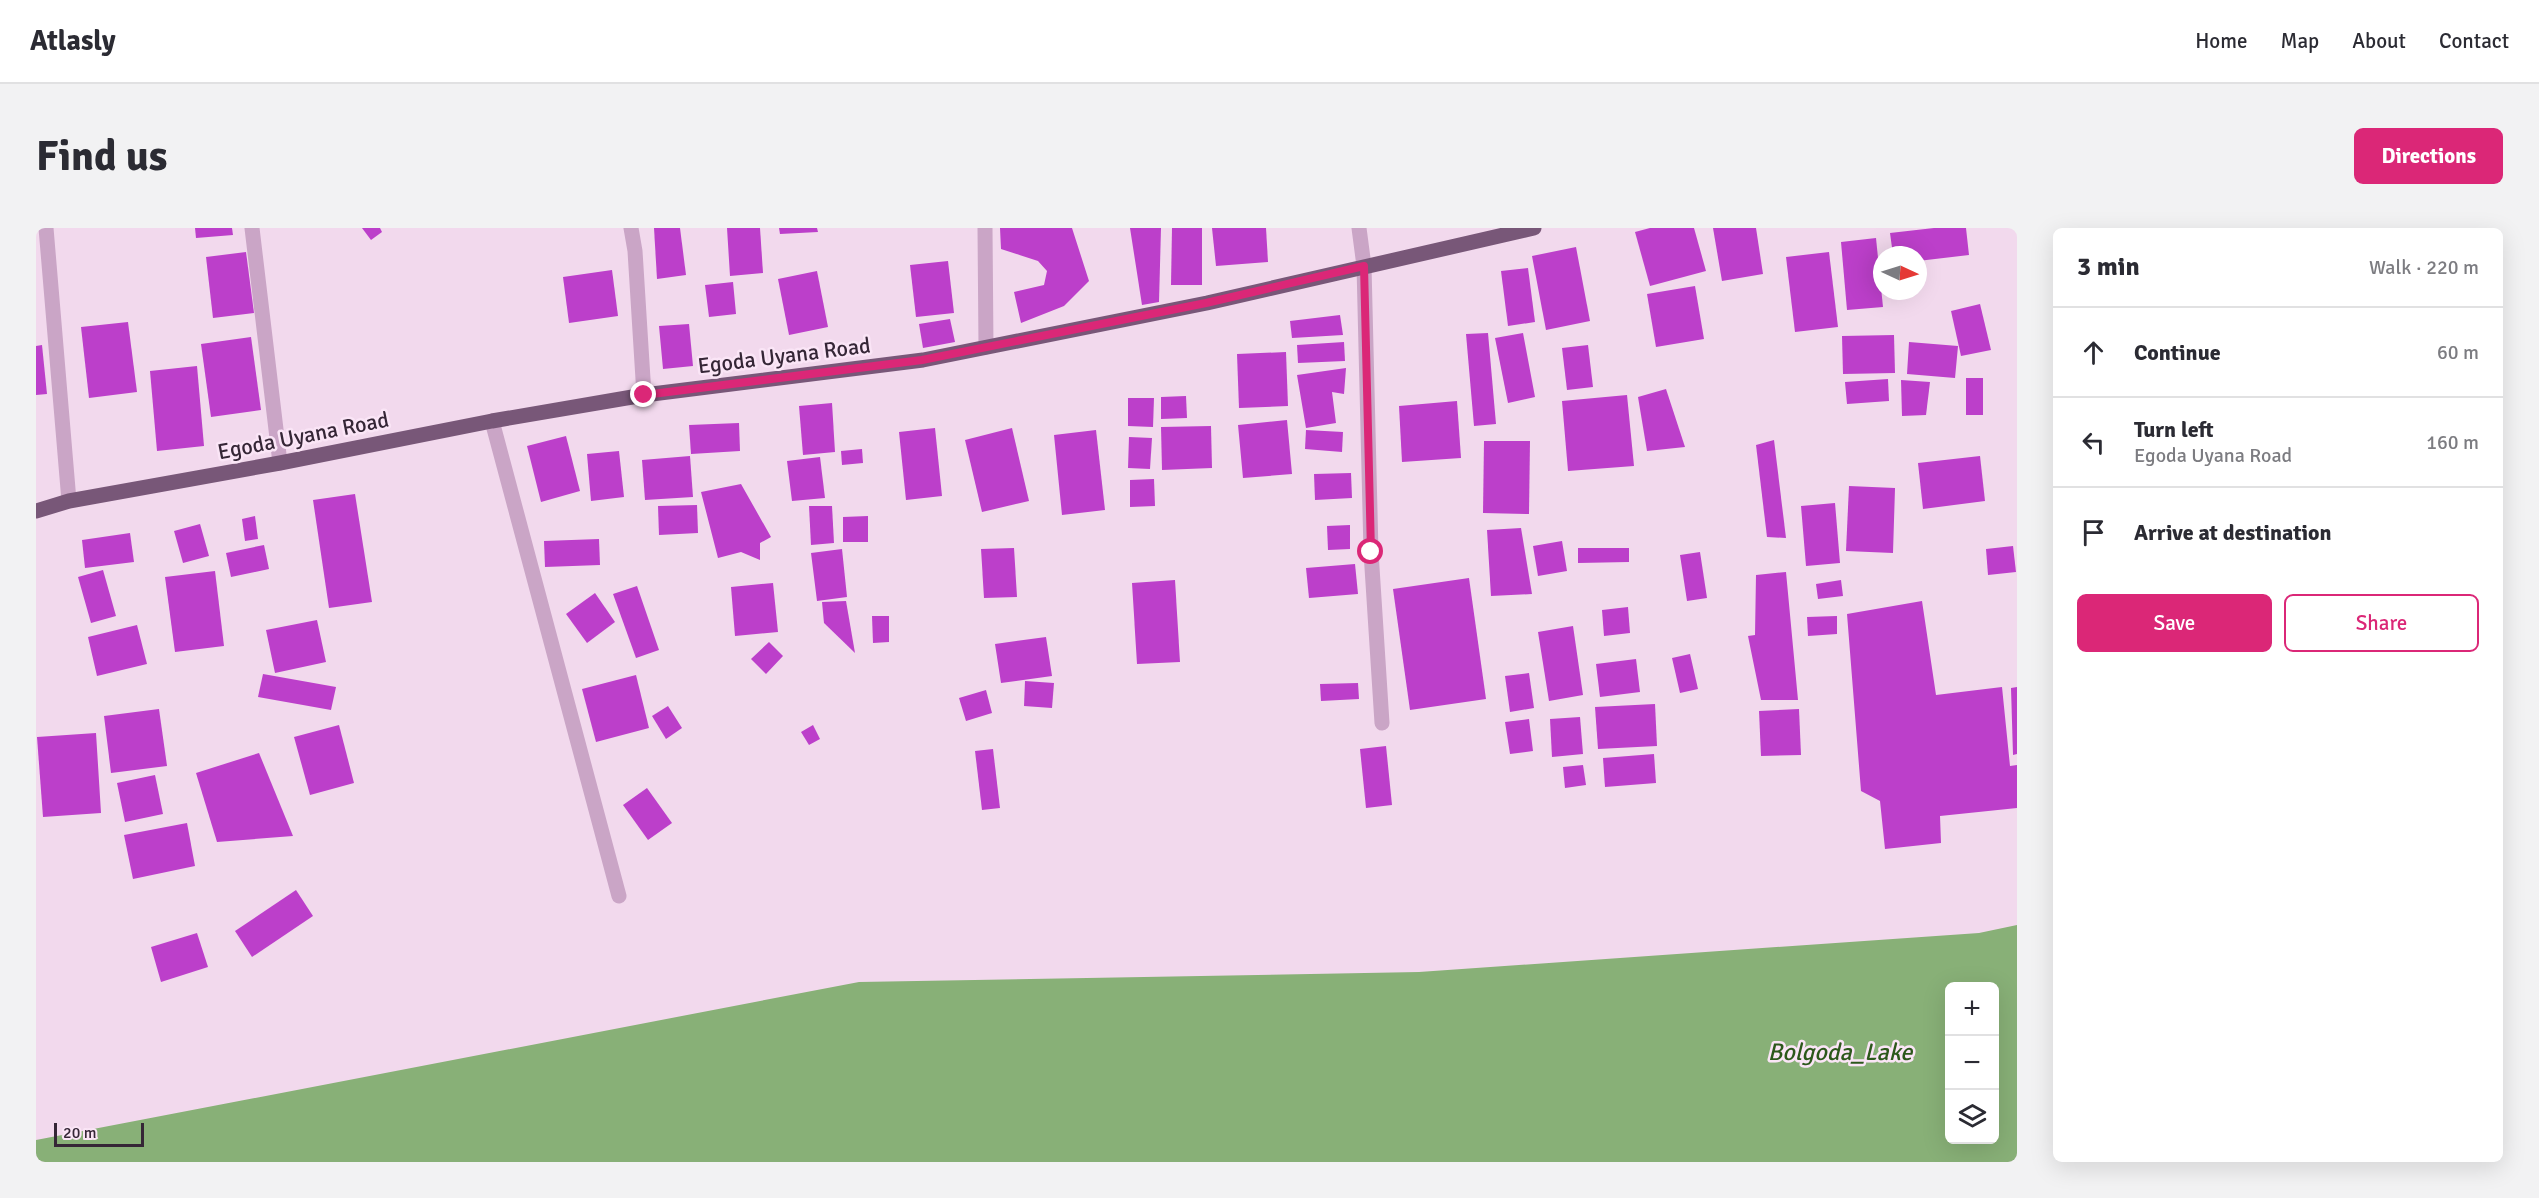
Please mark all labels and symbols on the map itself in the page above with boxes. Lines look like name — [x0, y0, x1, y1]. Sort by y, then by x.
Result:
north arrow — [1873, 246, 1927, 300]
street label: Egoda Uyana Road — [696, 332, 872, 379]
route end — [630, 381, 656, 407]
street label: Egoda Uyana Road — [215, 406, 391, 465]
route start — [1357, 538, 1383, 564]
water label: Bolgoda_Lake — [1768, 1037, 1913, 1067]
scale bar — [54, 1120, 144, 1148]

